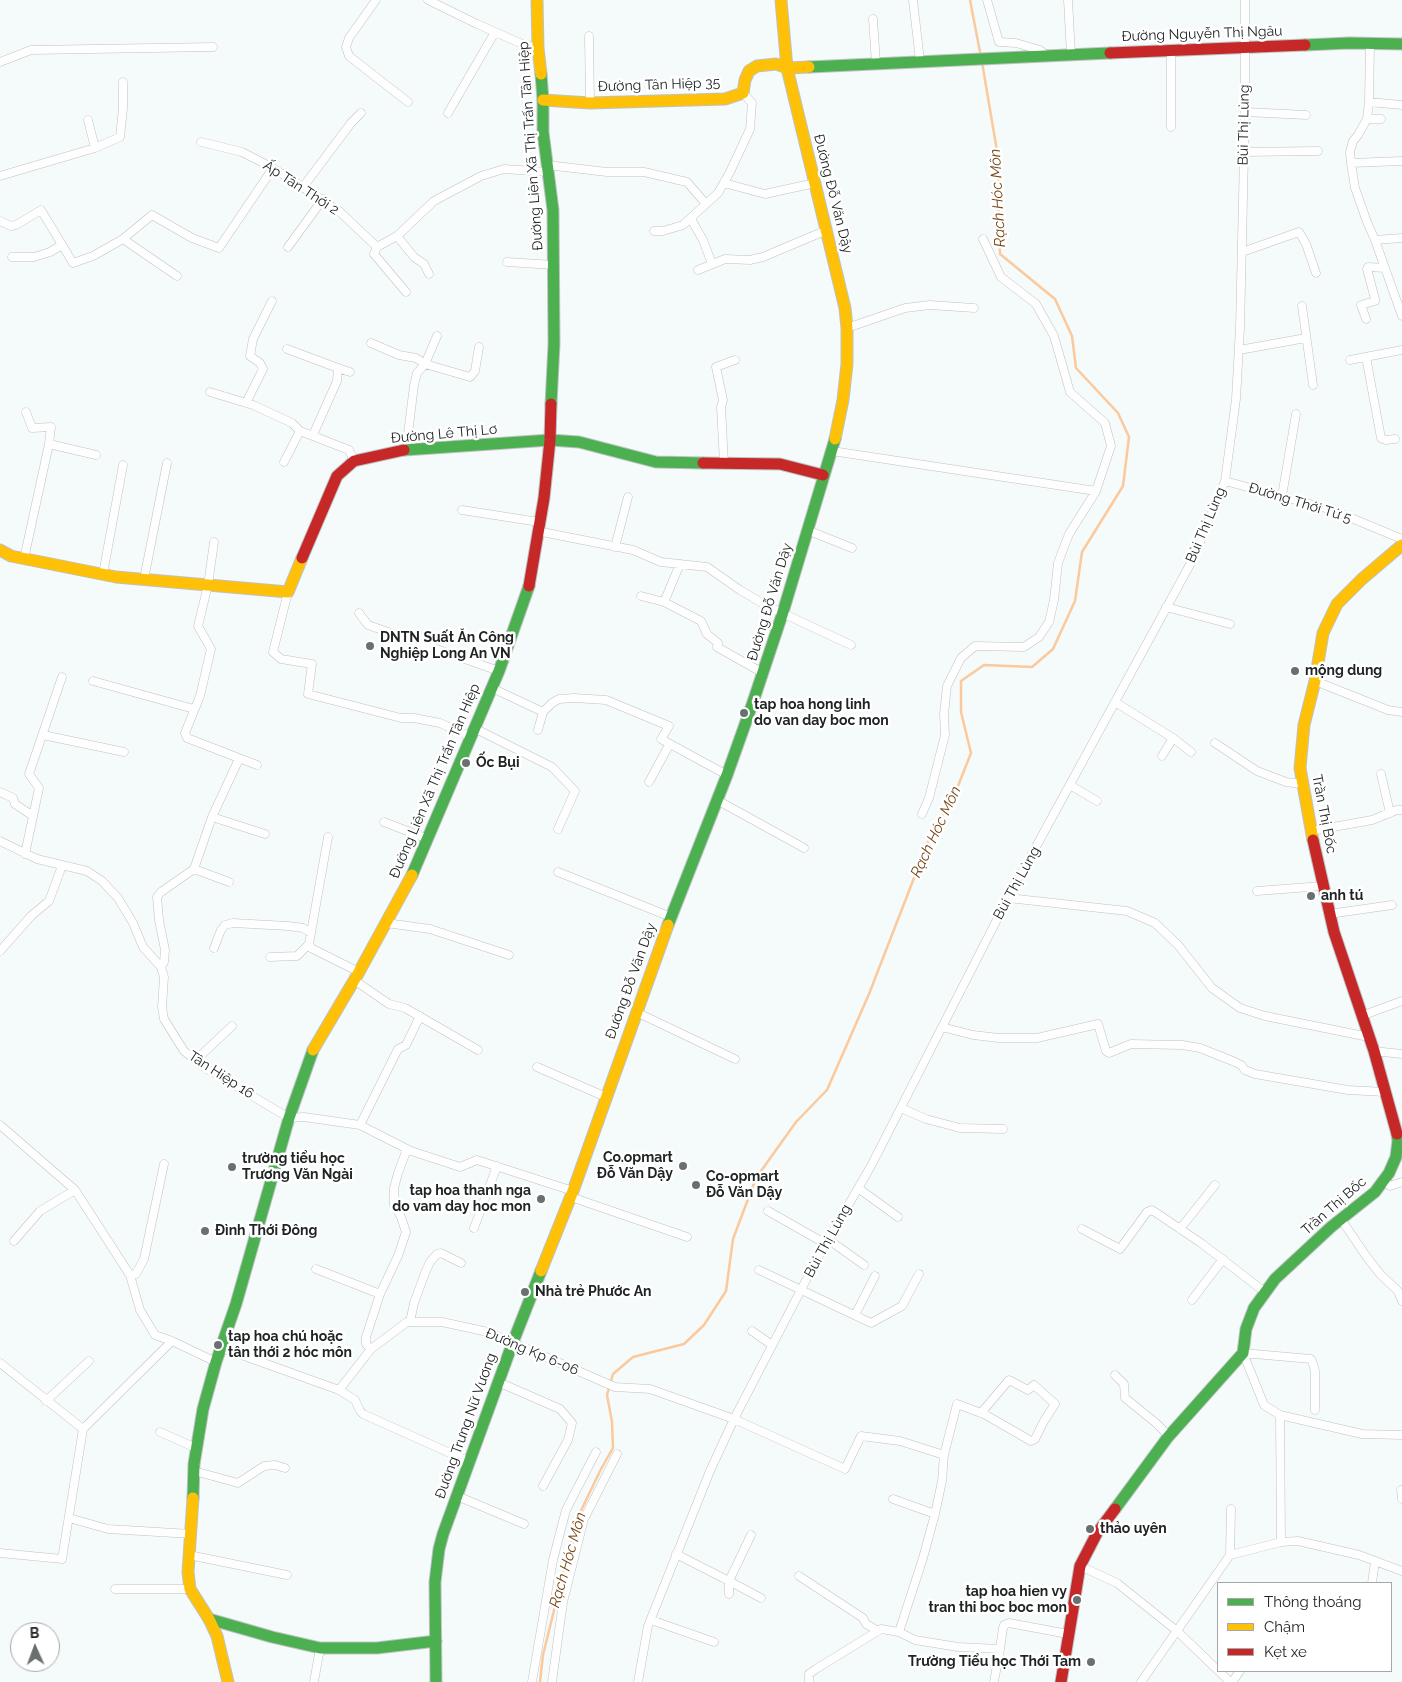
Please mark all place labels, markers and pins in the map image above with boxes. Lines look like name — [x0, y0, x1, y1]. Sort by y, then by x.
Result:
place label: DNTN Suất Ăn Công Nghiệp Long An VN — [380, 630, 514, 662]
marker: DNTN Suất Ăn Công Nghiệp Long An VN — [364, 640, 376, 652]
place label: mộng dung — [1305, 663, 1382, 679]
marker: mộng dung — [1289, 665, 1301, 677]
place label: tap hoa hong linh do van day boc mon — [754, 697, 889, 730]
marker: tap hoa hong linh do van day boc mon — [738, 707, 750, 719]
place label: Ốc Bụi — [476, 755, 520, 771]
marker: Ốc Bụi — [460, 757, 472, 769]
place label: anh tú — [1321, 888, 1363, 904]
marker: anh tú — [1305, 890, 1317, 902]
place label: Co.opmart Đỗ Văn Dậy — [597, 1150, 673, 1182]
place label: trường tiểu học Trương Văn Ngài — [242, 1151, 353, 1184]
marker: Co.opmart Đỗ Văn Dậy — [677, 1160, 689, 1172]
marker: trường tiểu học Trương Văn Ngài — [226, 1161, 238, 1173]
place label: Co-opmart Đỗ Văn Dậy — [706, 1169, 782, 1202]
marker: Co-opmart Đỗ Văn Dậy — [690, 1179, 702, 1191]
place label: tap hoa thanh nga do vam day hoc mon — [392, 1183, 531, 1216]
marker: tap hoa thanh nga do vam day hoc mon — [535, 1193, 547, 1205]
place label: Đình Thới Đông — [215, 1223, 317, 1239]
marker: Đình Thới Đông — [199, 1225, 211, 1237]
place label: Nhà trẻ Phước An — [535, 1284, 652, 1300]
marker: Nhà trẻ Phước An — [519, 1286, 531, 1298]
place label: tap hoa chú hoặc tân thới 2 hóc môn — [228, 1329, 352, 1361]
marker: tap hoa chú hoặc tân thới 2 hóc môn — [212, 1339, 224, 1351]
place label: thảo uyên — [1100, 1521, 1167, 1537]
marker: thảo uyên — [1084, 1523, 1096, 1535]
place label: tap hoa hien vy tran thi boc boc mon — [928, 1584, 1067, 1616]
marker: tap hoa hien vy tran thi boc boc mon — [1071, 1594, 1083, 1606]
place label: Trường Tiểu học Thới Tam — [908, 1654, 1081, 1670]
marker: Trường Tiểu học Thới Tam — [1085, 1656, 1097, 1668]

